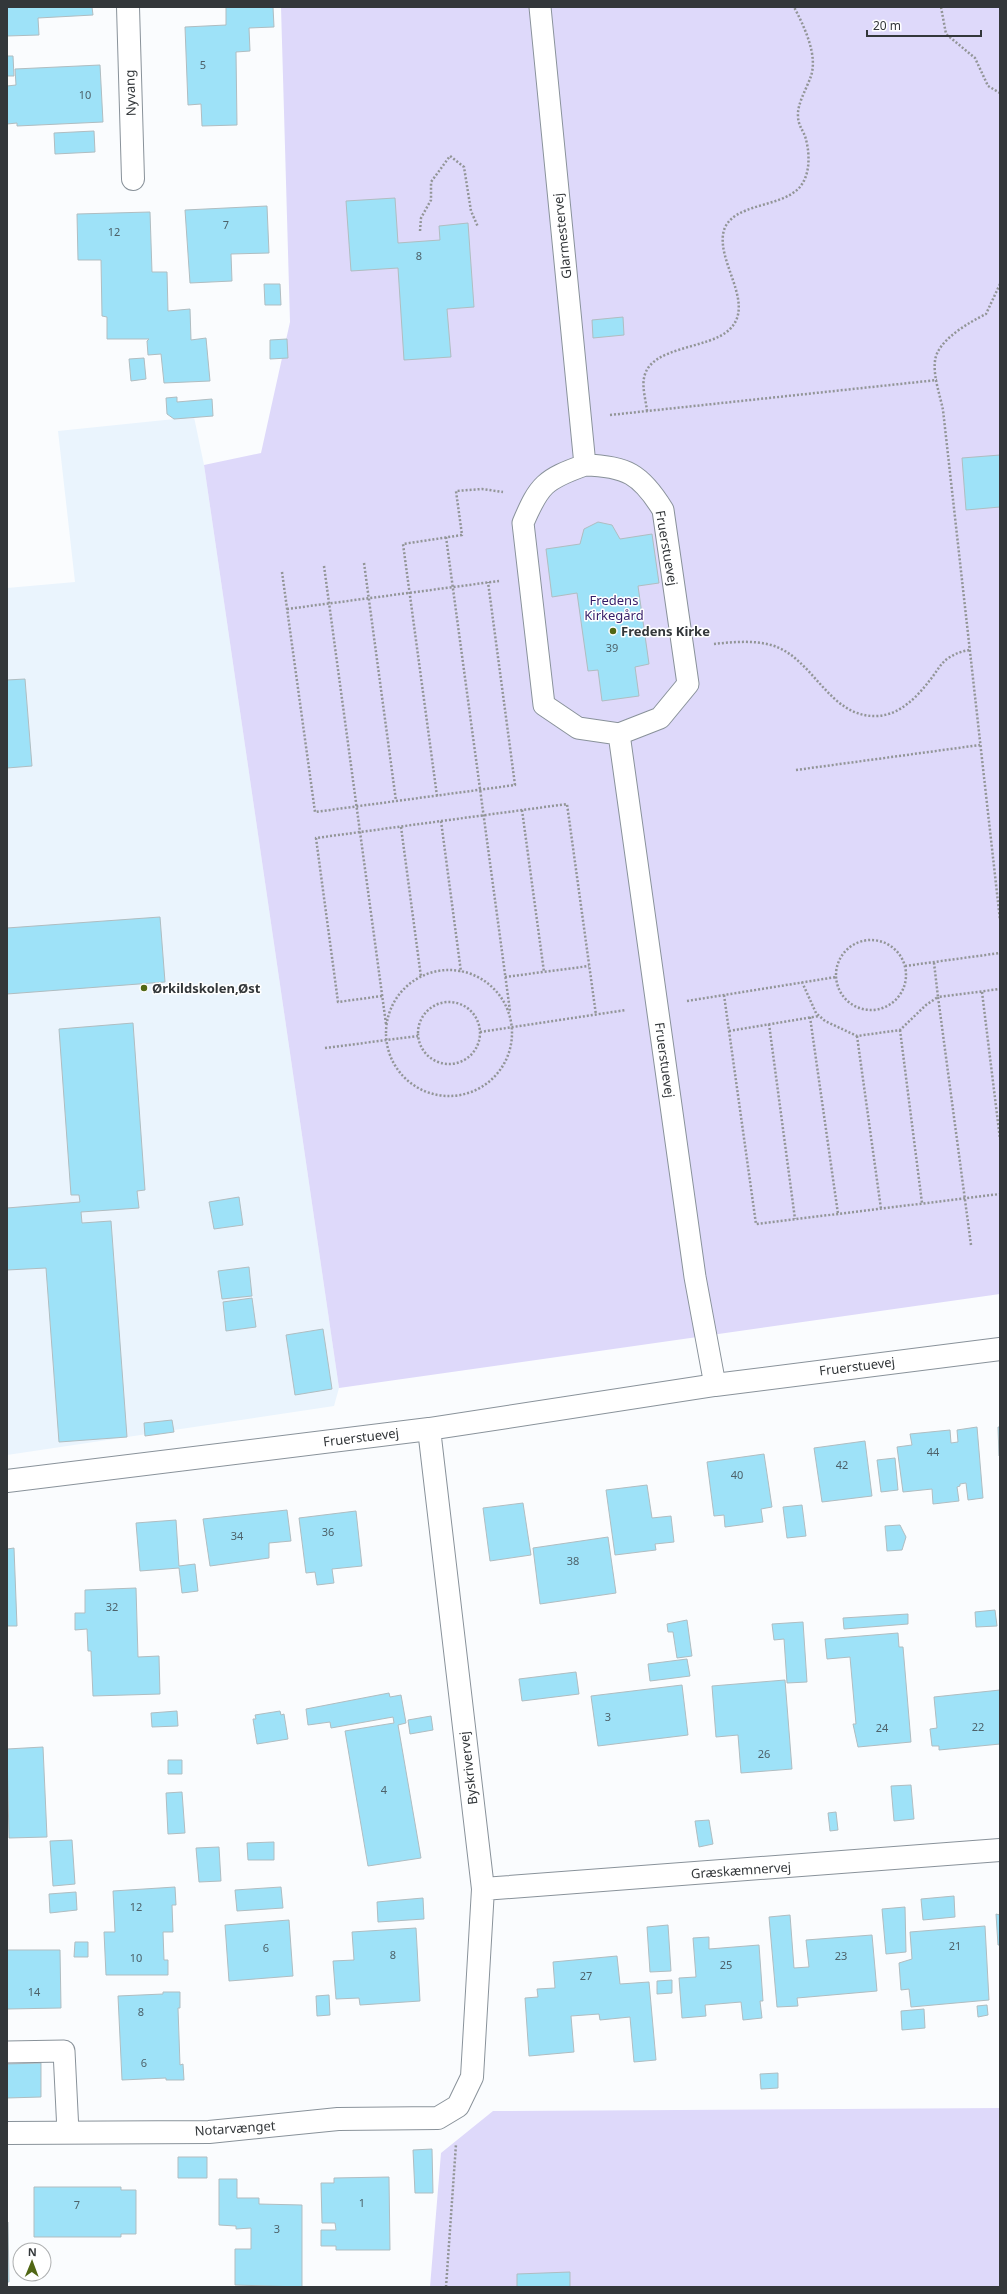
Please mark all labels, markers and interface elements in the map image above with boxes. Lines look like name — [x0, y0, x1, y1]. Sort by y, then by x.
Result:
scale bar — [867, 12, 981, 38]
text: 20 m — [873, 17, 901, 34]
house number: 5 — [200, 57, 206, 72]
street label: Nyvang — [120, 69, 140, 117]
house number: 10 — [79, 87, 91, 102]
street label: Glarmestervej — [549, 192, 575, 280]
house number: 7 — [223, 217, 229, 232]
house number: 12 — [108, 224, 120, 239]
house number: 8 — [416, 248, 422, 263]
street label: Fruerstuevej — [652, 509, 682, 587]
park label: Fredens Kirkegård — [584, 591, 644, 624]
place label: Fredens Kirke — [621, 622, 710, 640]
marker: Fredens Kirke — [608, 626, 618, 636]
house number: 39 — [606, 640, 618, 655]
place label: Ørkildskolen,Øst — [152, 979, 261, 997]
marker: Ørkildskolen,Øst — [139, 983, 149, 993]
street label: Fruerstuevej — [651, 1021, 679, 1099]
street label: Fruerstuevej — [818, 1352, 896, 1380]
street label: Fruerstuevej — [322, 1423, 400, 1451]
house number: 44 — [927, 1444, 940, 1459]
house number: 42 — [836, 1457, 848, 1472]
house number: 40 — [731, 1467, 743, 1482]
house number: 36 — [322, 1524, 334, 1539]
house number: 34 — [231, 1528, 244, 1543]
house number: 38 — [567, 1553, 579, 1568]
house number: 32 — [106, 1599, 118, 1614]
house number: 3 — [605, 1709, 611, 1724]
house number: 22 — [972, 1719, 984, 1734]
house number: 24 — [876, 1720, 889, 1735]
street label: Byskrivervej — [455, 1730, 481, 1806]
house number: 26 — [758, 1746, 770, 1761]
house number: 4 — [381, 1782, 388, 1797]
street label: Græskæmnervej — [690, 1858, 792, 1882]
house number: 12 — [130, 1899, 142, 1914]
house number: 21 — [949, 1938, 961, 1953]
house number: 6 — [263, 1940, 269, 1955]
house number: 8 — [390, 1947, 396, 1962]
house number: 23 — [835, 1948, 847, 1963]
house number: 10 — [130, 1950, 142, 1965]
house number: 25 — [720, 1957, 732, 1972]
house number: 27 — [580, 1968, 592, 1983]
house number: 14 — [28, 1984, 41, 1999]
house number: 8 — [138, 2004, 144, 2019]
house number: 6 — [141, 2055, 147, 2070]
street label: Notarvænget — [194, 2116, 276, 2140]
house number: 1 — [359, 2195, 365, 2210]
house number: 7 — [74, 2197, 80, 2212]
house number: 3 — [274, 2221, 280, 2236]
north arrow — [12, 2242, 52, 2282]
text: N — [28, 2244, 37, 2259]

